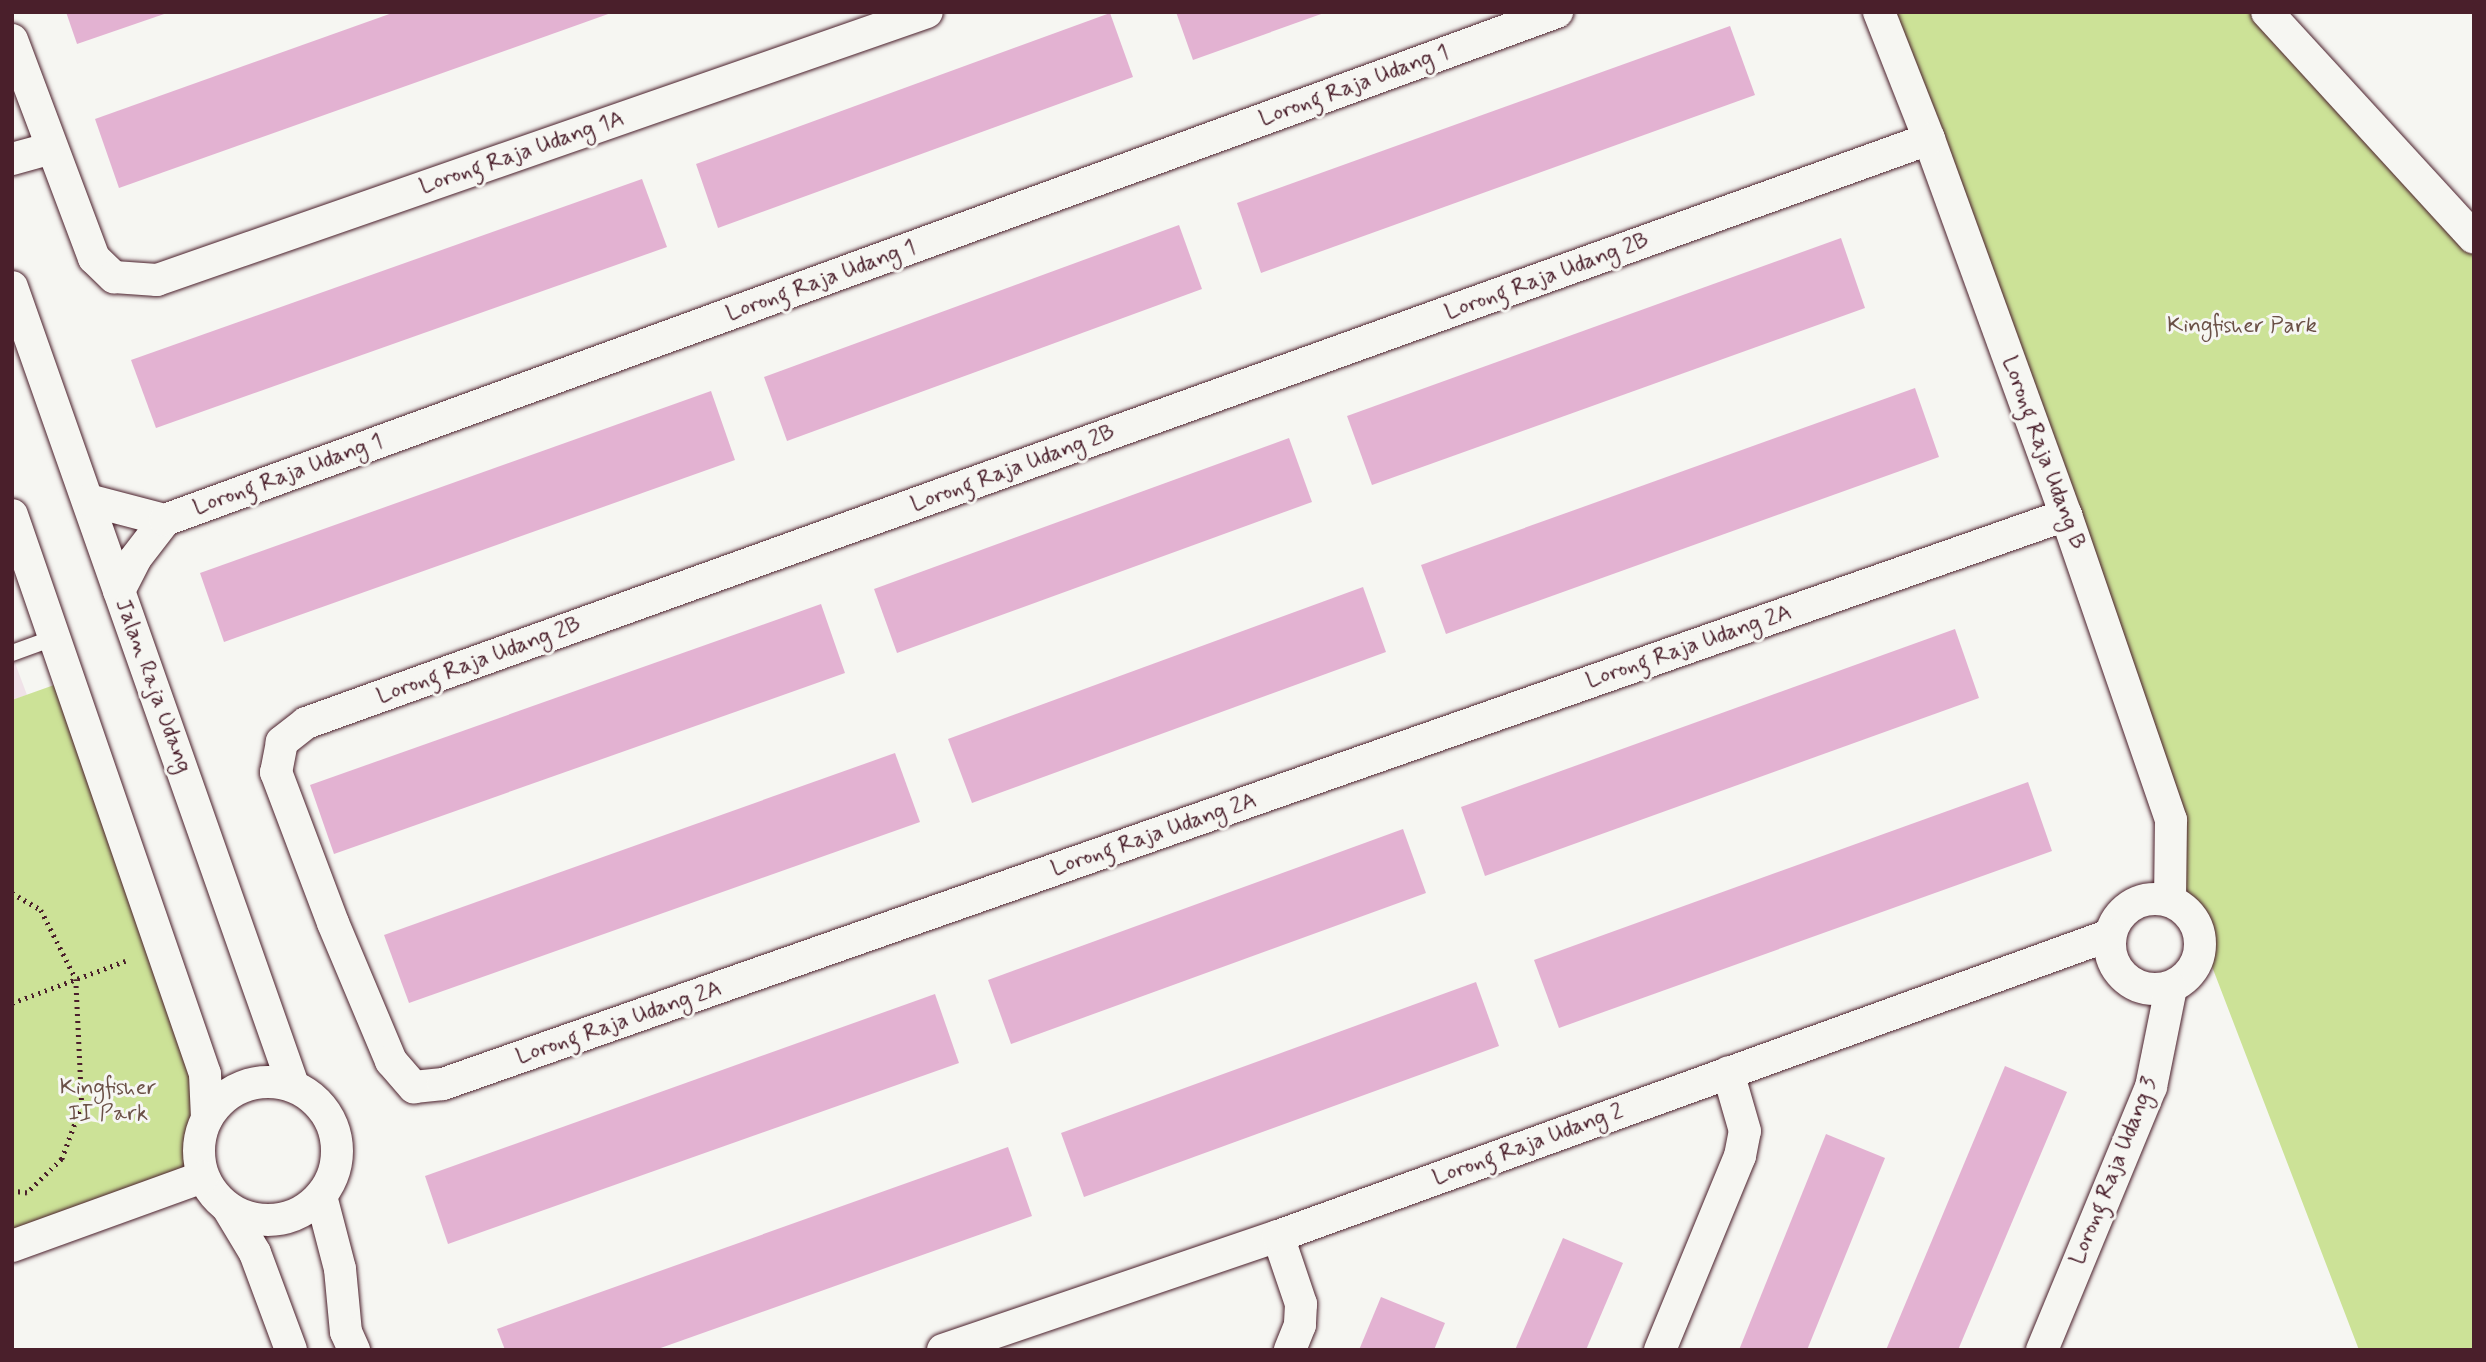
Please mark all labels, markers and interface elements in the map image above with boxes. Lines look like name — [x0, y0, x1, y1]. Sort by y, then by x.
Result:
street label: Lorong Raja Udang 1 — [1255, 39, 1453, 133]
street label: Lorong Raja Udang 1A — [416, 105, 628, 201]
street label: Lorong Raja Udang 2B — [1441, 227, 1653, 327]
street label: Lorong Raja Udang 1 — [722, 234, 920, 328]
park label: Kingfisher Park — [2167, 312, 2317, 340]
street label: Lorong Raja Udang B — [1995, 352, 2091, 554]
street label: Lorong Raja Udang 2B — [907, 419, 1119, 519]
street label: Lorong Raja Udang 1 — [189, 428, 387, 522]
street label: Jalan Raja Udang — [109, 597, 197, 775]
street label: Lorong Raja Udang 2A — [1582, 599, 1796, 695]
street label: Lorong Raja Udang 2B — [373, 611, 585, 711]
street label: Lorong Raja Udang 2A — [1047, 787, 1261, 883]
street label: Lorong Raja Udang 2A — [512, 975, 726, 1071]
street label: Lorong Raja Udang 3 — [2064, 1073, 2164, 1269]
park label: Kingfisher II Park — [59, 1074, 157, 1128]
street label: Lorong Raja Udang 2 — [1429, 1098, 1627, 1192]

